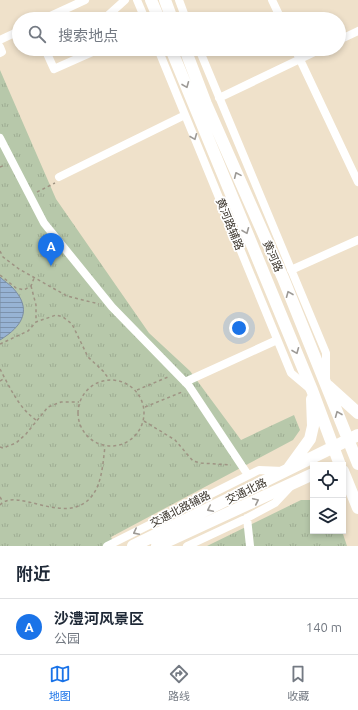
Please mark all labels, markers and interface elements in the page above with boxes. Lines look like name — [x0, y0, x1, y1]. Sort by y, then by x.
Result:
search box — [12, 12, 346, 56]
icon: search — [26, 23, 48, 45]
text: 搜索地点 — [58, 27, 118, 44]
one-way arrow — [181, 81, 189, 89]
one-way arrow — [190, 133, 198, 140]
one-way arrow — [234, 171, 242, 178]
street label: 黄河路辅路 — [214, 196, 246, 252]
one-way arrow — [242, 227, 250, 234]
pin: A — [38, 233, 64, 266]
street label: 黄河路 — [261, 238, 285, 274]
one-way arrow — [286, 290, 294, 297]
your location — [229, 318, 249, 338]
one-way arrow — [291, 347, 299, 355]
one-way arrow — [335, 411, 343, 418]
map controls — [310, 462, 346, 534]
button: locate — [310, 462, 346, 498]
street label: 交通北路 — [224, 476, 268, 506]
street label: 交通北路辅路 — [148, 489, 212, 529]
one-way arrow — [252, 498, 260, 506]
button: layers — [310, 498, 346, 534]
one-way arrow — [207, 504, 215, 511]
one-way arrow — [133, 527, 140, 535]
text: 附近 — [16, 564, 50, 583]
text: 沙澧河风景区 — [54, 610, 144, 627]
text: A — [24, 620, 34, 634]
text: 140 m — [306, 620, 342, 634]
text: 公园 — [54, 631, 80, 645]
tab: 地图 — [49, 663, 71, 703]
tab: 路线 — [168, 663, 190, 703]
tab: 收藏 — [287, 663, 309, 703]

